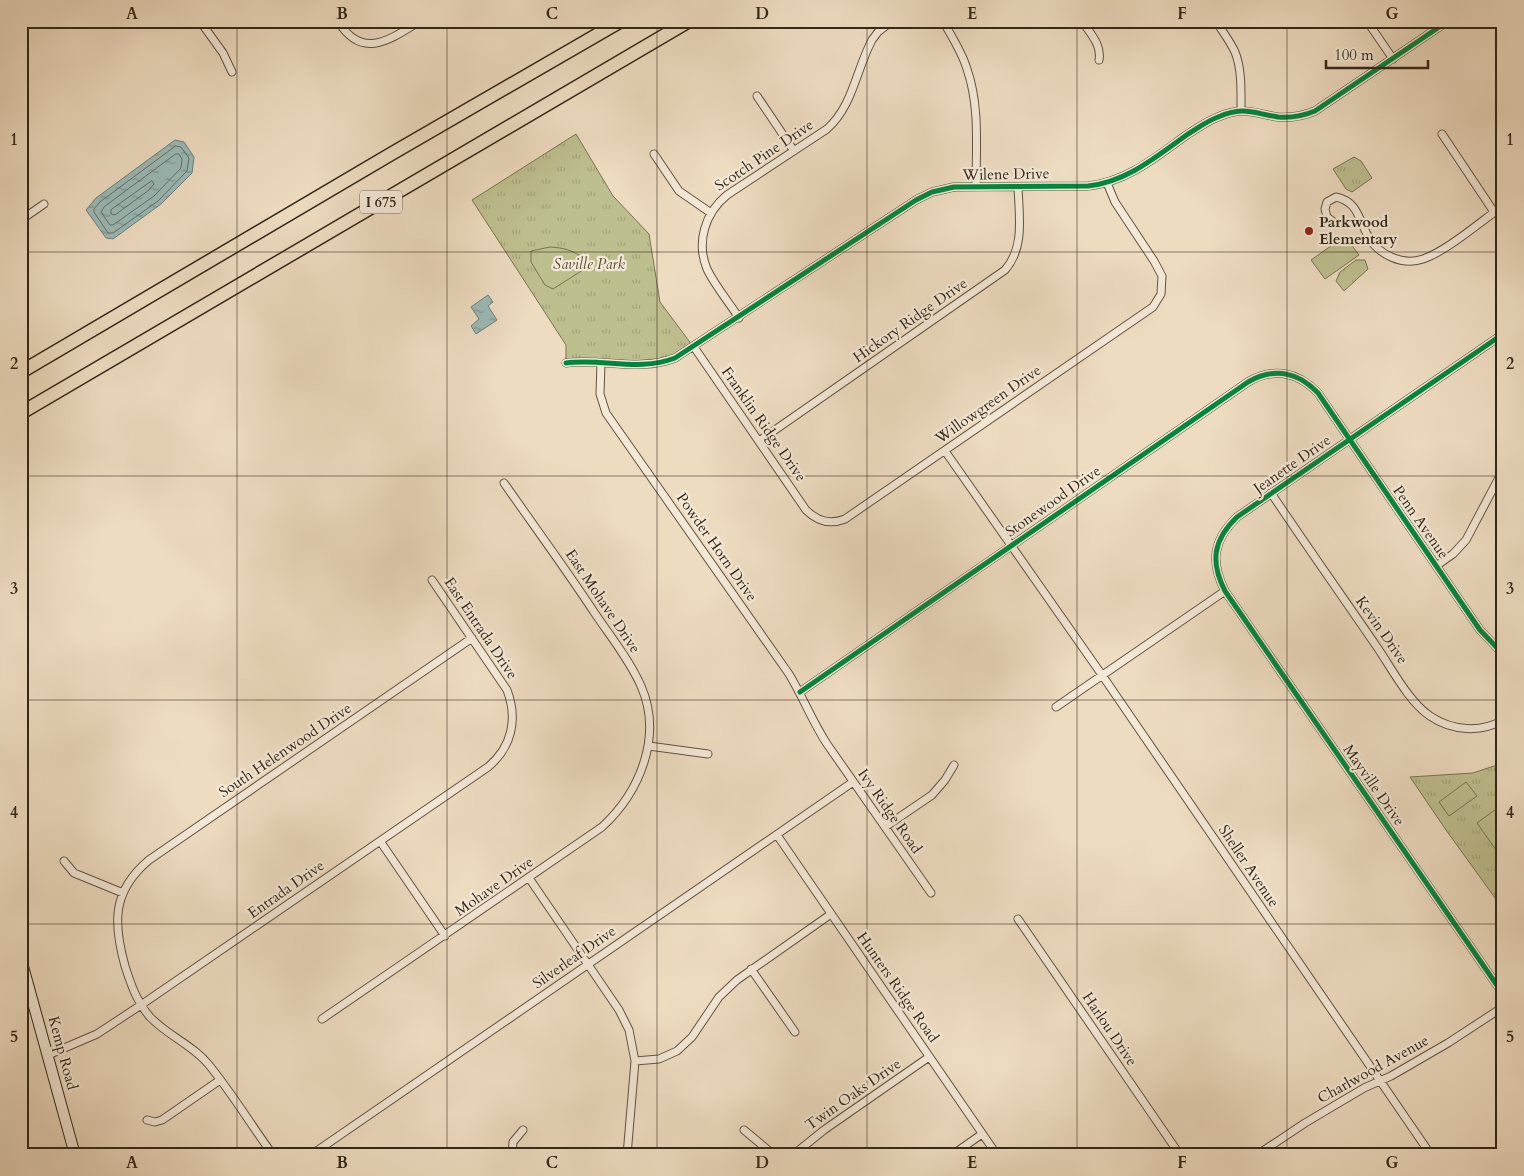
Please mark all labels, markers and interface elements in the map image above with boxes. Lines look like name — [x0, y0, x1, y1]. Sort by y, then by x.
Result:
text: A — [126, 3, 138, 25]
text: B — [336, 3, 348, 25]
text: C — [546, 3, 558, 25]
text: D — [755, 3, 769, 25]
text: E — [967, 3, 977, 25]
text: F — [1177, 3, 1187, 25]
text: G — [1385, 3, 1399, 25]
scale bar — [1326, 38, 1429, 70]
text: 100 m — [1334, 45, 1374, 65]
street label: Scotch Pine Drive — [711, 114, 817, 195]
text: 1 — [10, 129, 18, 151]
text: 1 — [1506, 129, 1514, 151]
street label: Wilene Drive — [961, 163, 1050, 185]
road number: I 675 — [360, 190, 402, 213]
place label: Parkwood Elementary — [1319, 212, 1398, 249]
marker: Parkwood Elementary — [1303, 225, 1315, 237]
park label: Saville Park — [553, 254, 625, 274]
street label: Hickory Ridge Drive — [849, 273, 971, 367]
text: 2 — [10, 353, 18, 375]
text: 2 — [1506, 353, 1514, 375]
street label: Willowgreen Drive — [930, 360, 1045, 449]
street label: Franklin Ridge Drive — [717, 363, 811, 485]
street label: Jeanette Drive — [1248, 430, 1335, 499]
street label: Stonewood Drive — [1001, 461, 1105, 541]
street label: Penn Avenue — [1388, 481, 1454, 563]
street label: Powder Horn Drive — [672, 489, 762, 605]
street label: East Mohave Drive — [561, 545, 645, 657]
street label: East Entrada Drive — [439, 573, 523, 683]
text: 3 — [10, 578, 18, 600]
text: 3 — [1506, 578, 1514, 600]
street label: Kevin Drive — [1351, 592, 1413, 668]
street label: South Helenwood Drive — [215, 698, 355, 802]
street label: Mayville Drive — [1339, 740, 1410, 830]
street label: Ivy Ridge Road — [853, 765, 927, 857]
text: 4 — [10, 802, 18, 824]
text: 4 — [1506, 802, 1514, 824]
street label: Sheller Avenue — [1214, 821, 1284, 911]
street label: Mohave Drive — [451, 851, 537, 920]
street label: Entrada Drive — [244, 855, 328, 923]
street label: Silverleaf Drive — [528, 921, 620, 993]
street label: Hunters Ridge Road — [852, 928, 944, 1046]
street label: Harlou Drive — [1078, 988, 1142, 1070]
street label: Kemp Road — [44, 1014, 82, 1092]
text: 5 — [10, 1026, 18, 1048]
text: 5 — [1506, 1026, 1514, 1048]
street label: Charlwood Avenue — [1314, 1030, 1432, 1108]
street label: Twin Oaks Drive — [801, 1053, 905, 1134]
text: A — [126, 1152, 138, 1174]
text: B — [336, 1152, 348, 1174]
text: C — [546, 1152, 558, 1174]
text: D — [755, 1152, 769, 1174]
text: E — [967, 1152, 977, 1174]
text: F — [1177, 1152, 1187, 1174]
text: G — [1385, 1152, 1399, 1174]

